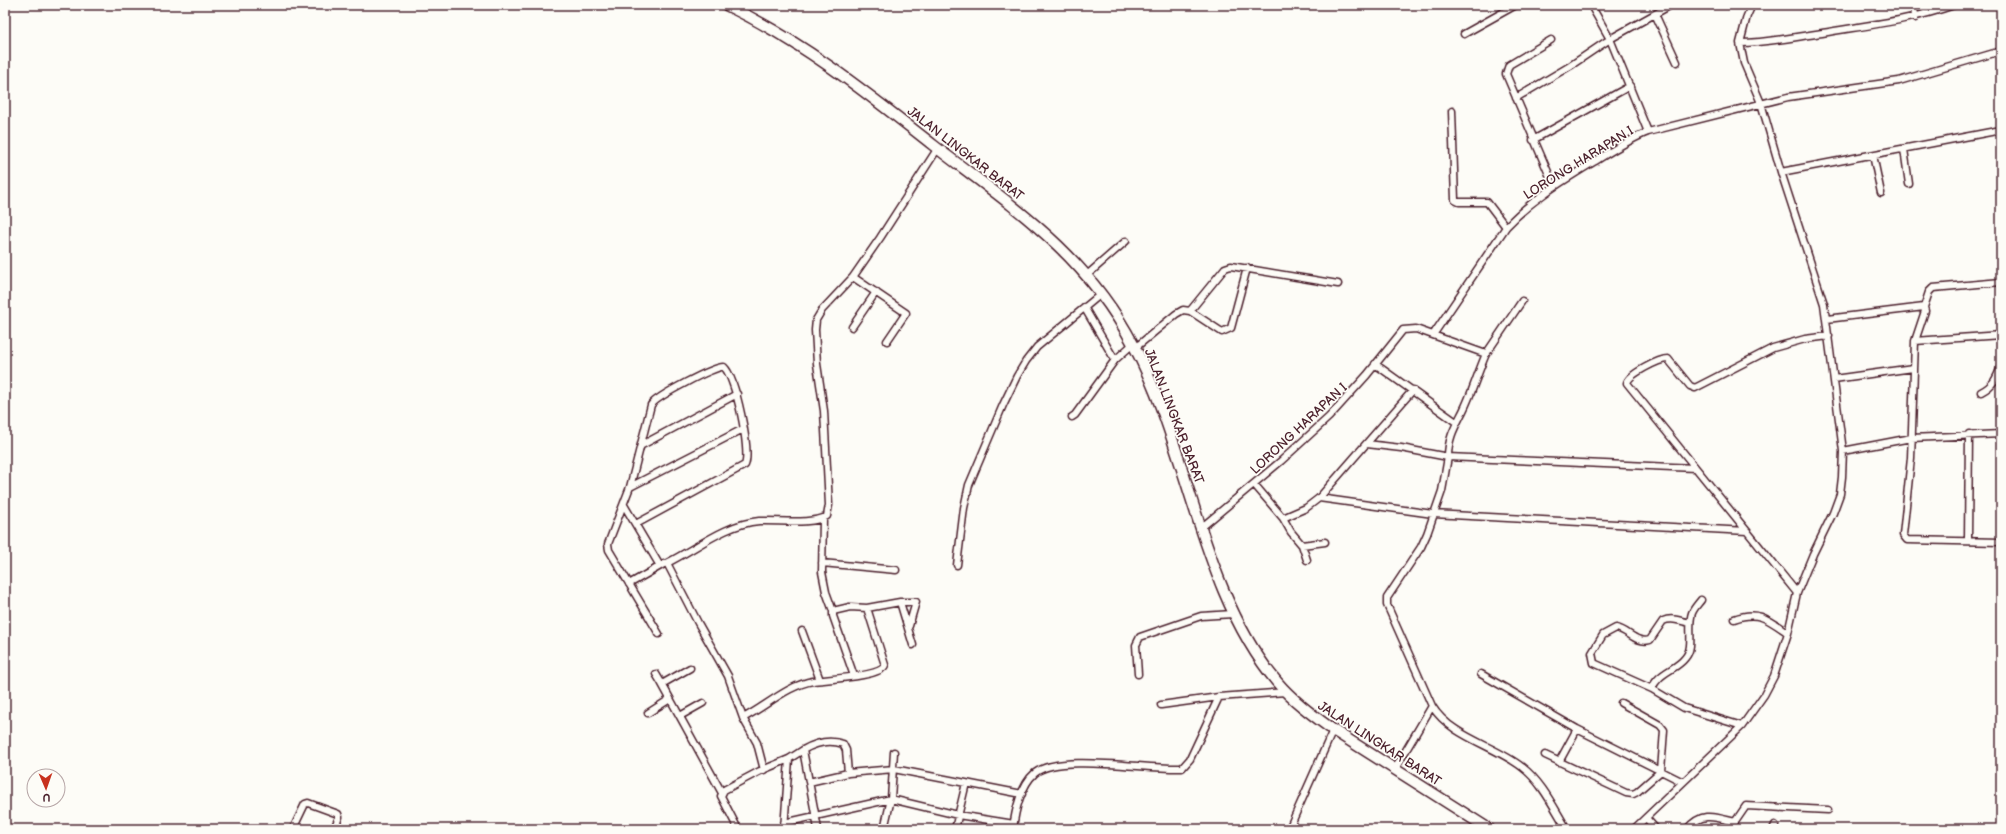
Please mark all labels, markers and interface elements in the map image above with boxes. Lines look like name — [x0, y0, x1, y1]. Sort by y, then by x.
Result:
street label: JALAN LINGKAR BARAT — [904, 103, 1027, 204]
street label: LORONG HARAPAN I — [1521, 123, 1636, 203]
street label: JALAN LINGKAR BARAT — [1141, 347, 1207, 486]
street label: LORONG HARAPAN I — [1247, 380, 1350, 478]
street label: JALAN LINGKAR BARAT — [1315, 698, 1444, 790]
north arrow — [26, 768, 66, 808]
text: U — [42, 791, 50, 804]

